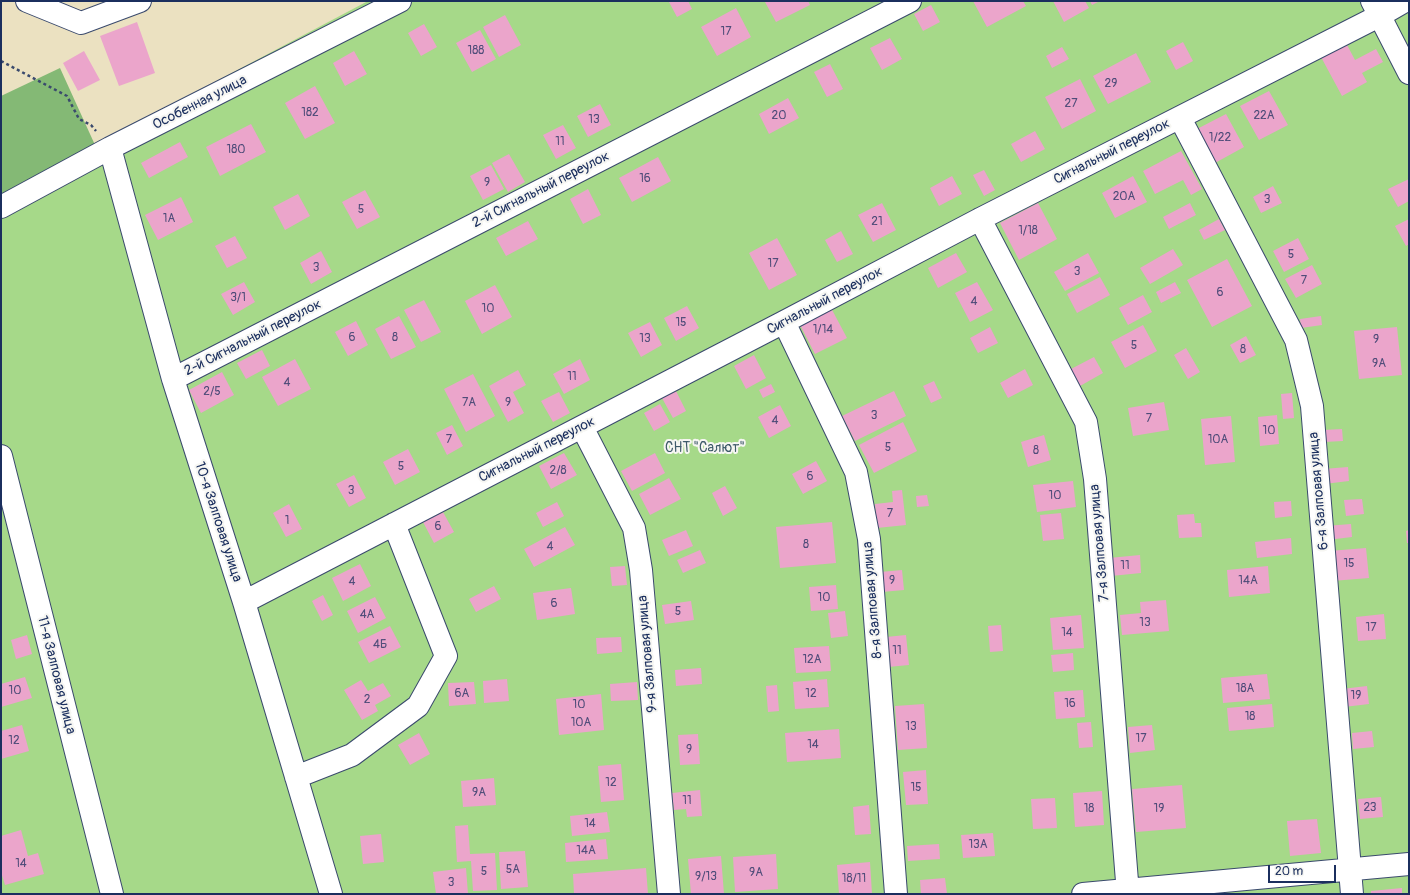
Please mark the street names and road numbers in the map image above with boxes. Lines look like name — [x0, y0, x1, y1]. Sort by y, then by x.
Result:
street label: Особенная улица — [150, 72, 250, 134]
street label: Сигнальный переулок — [1051, 115, 1173, 189]
street label: 2-й Сигнальный переулок — [470, 148, 612, 232]
street label: Сигнальный переулок — [764, 263, 886, 339]
street label: 2-й Сигнальный переулок — [182, 296, 324, 380]
street label: Сигнальный переулок — [476, 413, 598, 487]
street label: 6-я Залповая улица — [1305, 431, 1333, 551]
street label: 10-я Залповая улица — [191, 460, 245, 584]
street label: 7-я Залповая улица — [1086, 484, 1114, 602]
street label: 8-я Залповая улица — [860, 541, 886, 659]
street label: 9-я Залповая улица — [635, 595, 661, 713]
street label: 11-я Залповая улица — [33, 614, 79, 736]

